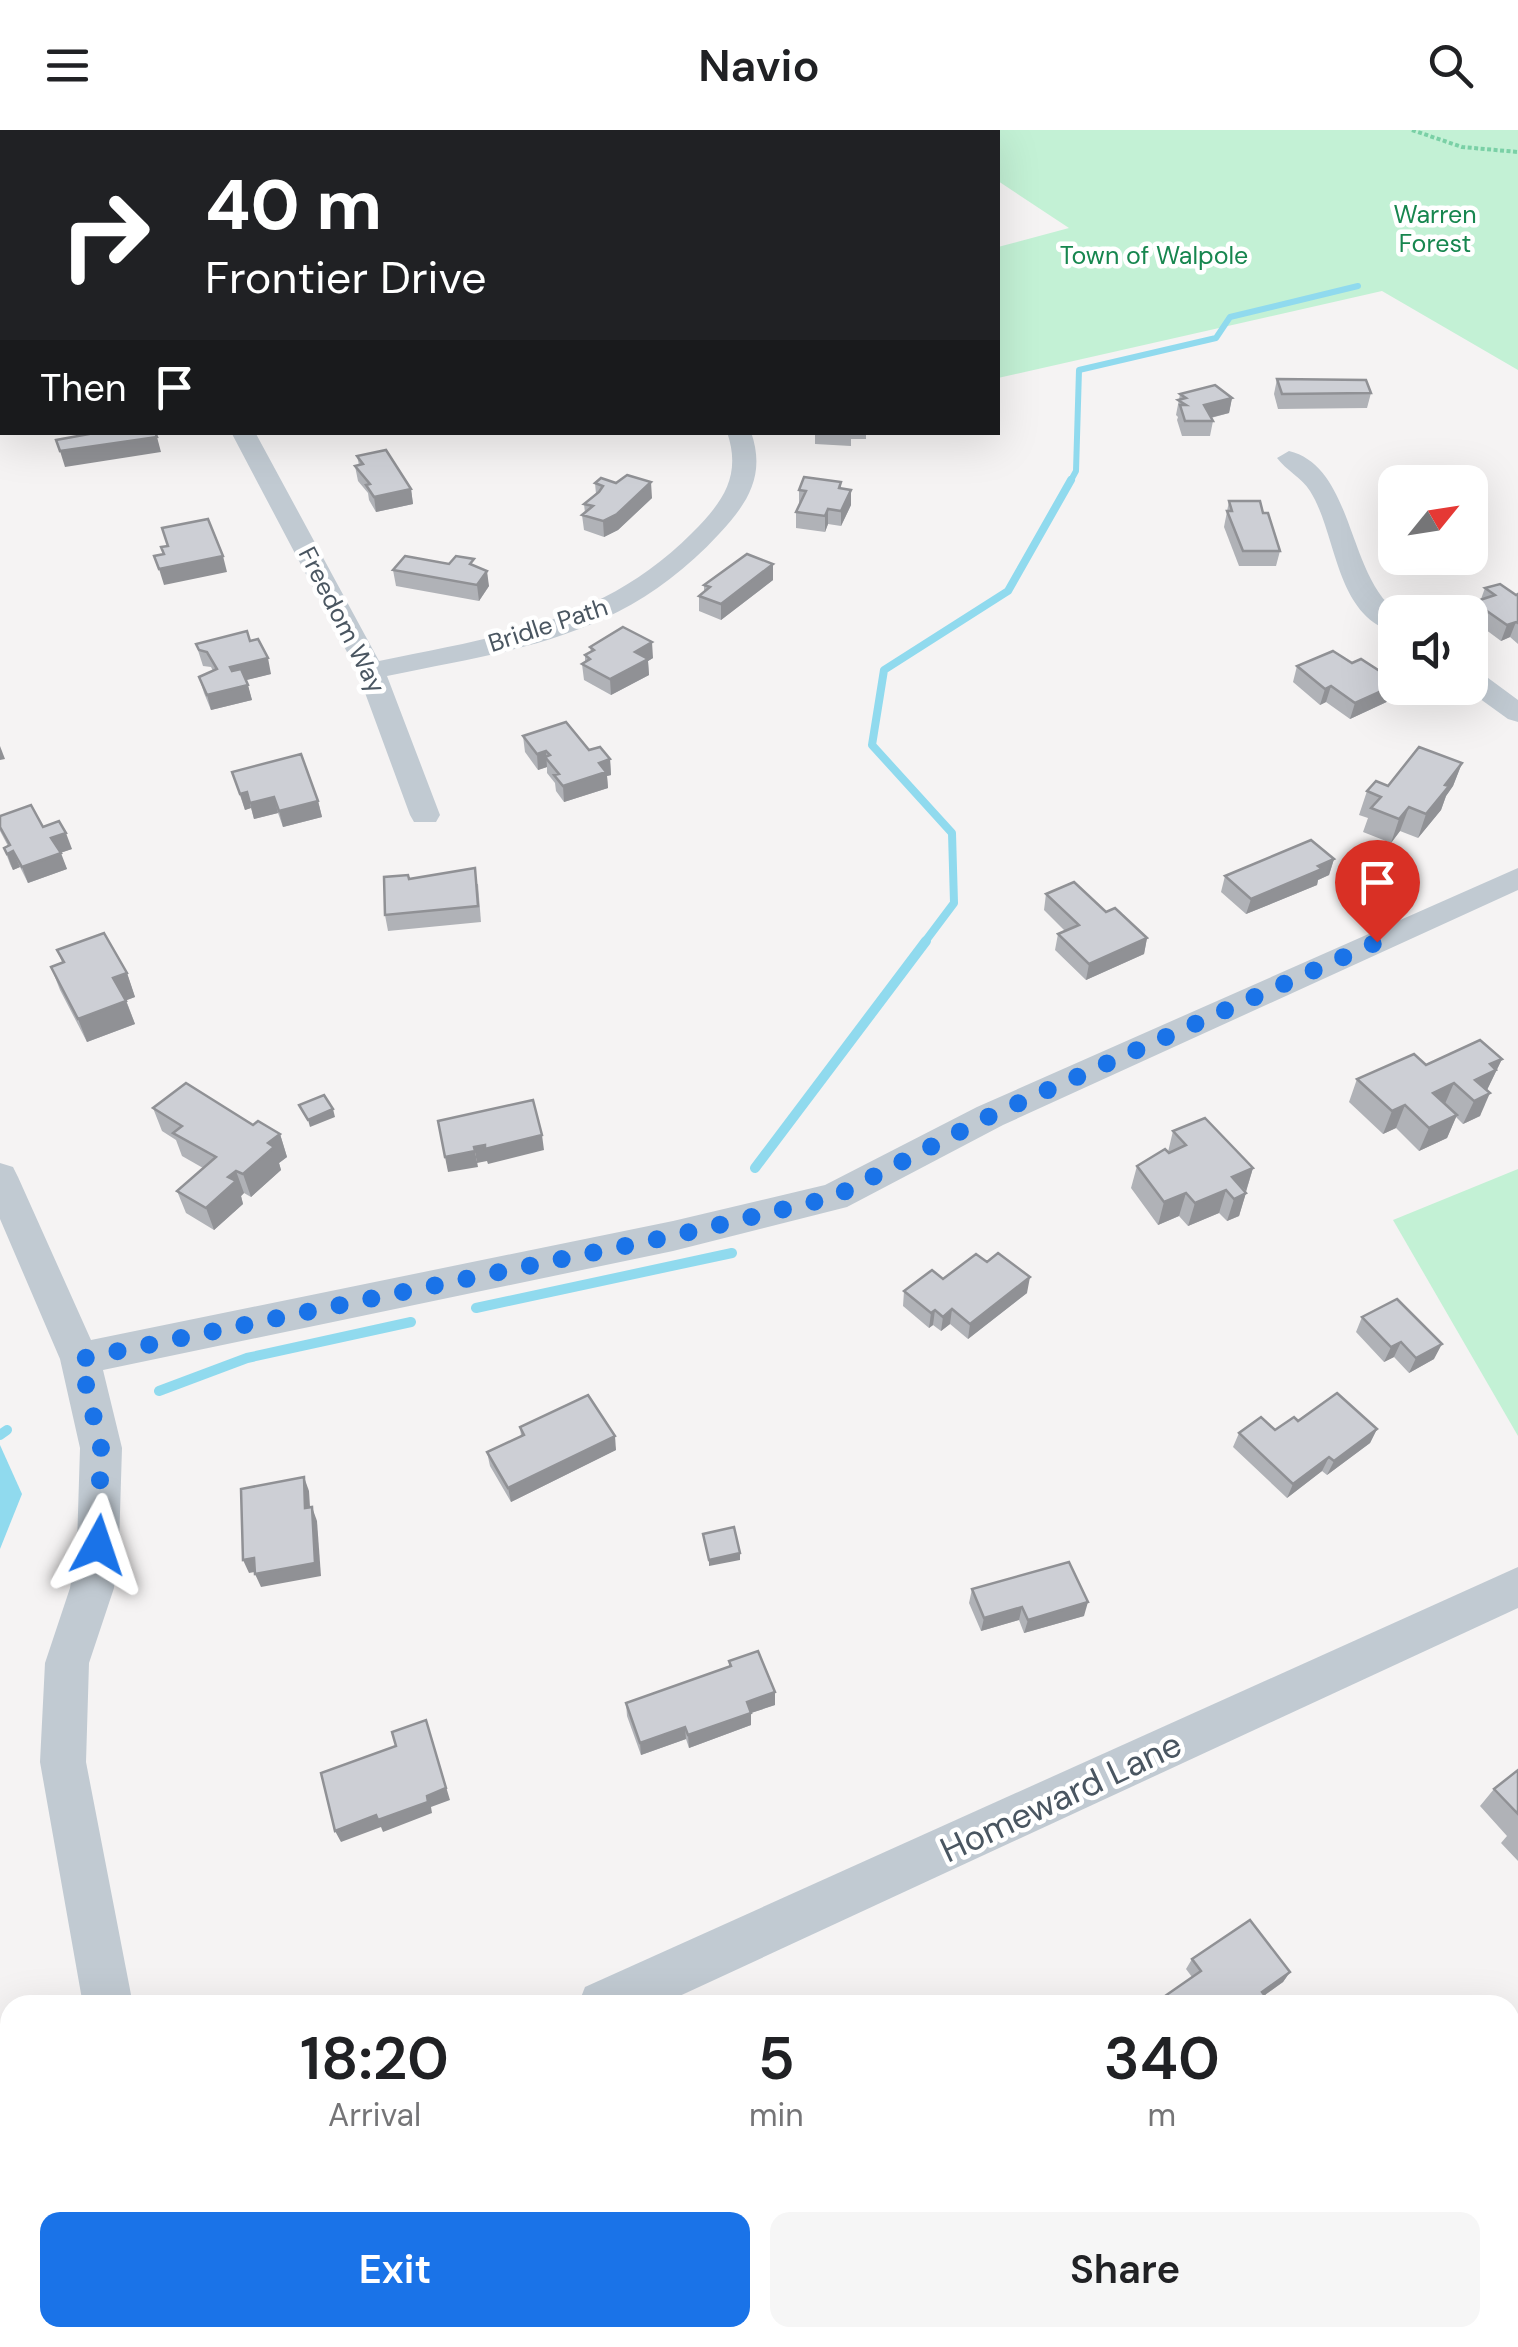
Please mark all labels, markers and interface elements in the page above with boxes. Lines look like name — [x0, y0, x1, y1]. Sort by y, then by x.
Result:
text: Navio — [698, 36, 820, 95]
icon: menu — [40, 38, 95, 93]
icon: search — [1423, 38, 1478, 93]
text: 40 m — [205, 160, 382, 251]
icon: right — [40, 170, 170, 300]
park label: Warren Forest — [1393, 198, 1477, 260]
park label: Town of Walpole — [1060, 239, 1248, 272]
text: Frontier Drive — [205, 248, 487, 307]
icon: arrive — [147, 360, 202, 415]
text: Then — [40, 363, 127, 413]
north arrow — [1378, 465, 1488, 575]
map controls — [1378, 465, 1488, 705]
street label: Freedom Way — [291, 541, 393, 699]
street label: Bridle Path — [484, 590, 612, 660]
button: sound — [1378, 595, 1488, 705]
pin — [1335, 840, 1420, 943]
icon: arrive — [1350, 855, 1405, 910]
position arrow — [46, 1493, 150, 1597]
street label: Homeward Lane — [933, 1721, 1189, 1873]
text: 18:20 — [300, 2019, 449, 2098]
text: 5 — [758, 2019, 795, 2098]
text: 340 — [1104, 2019, 1220, 2098]
text: Arrival — [328, 2094, 421, 2136]
text: min — [749, 2094, 804, 2136]
text: m — [1148, 2094, 1176, 2136]
button: Exit — [40, 2212, 750, 2327]
button: Share — [770, 2212, 1480, 2327]

